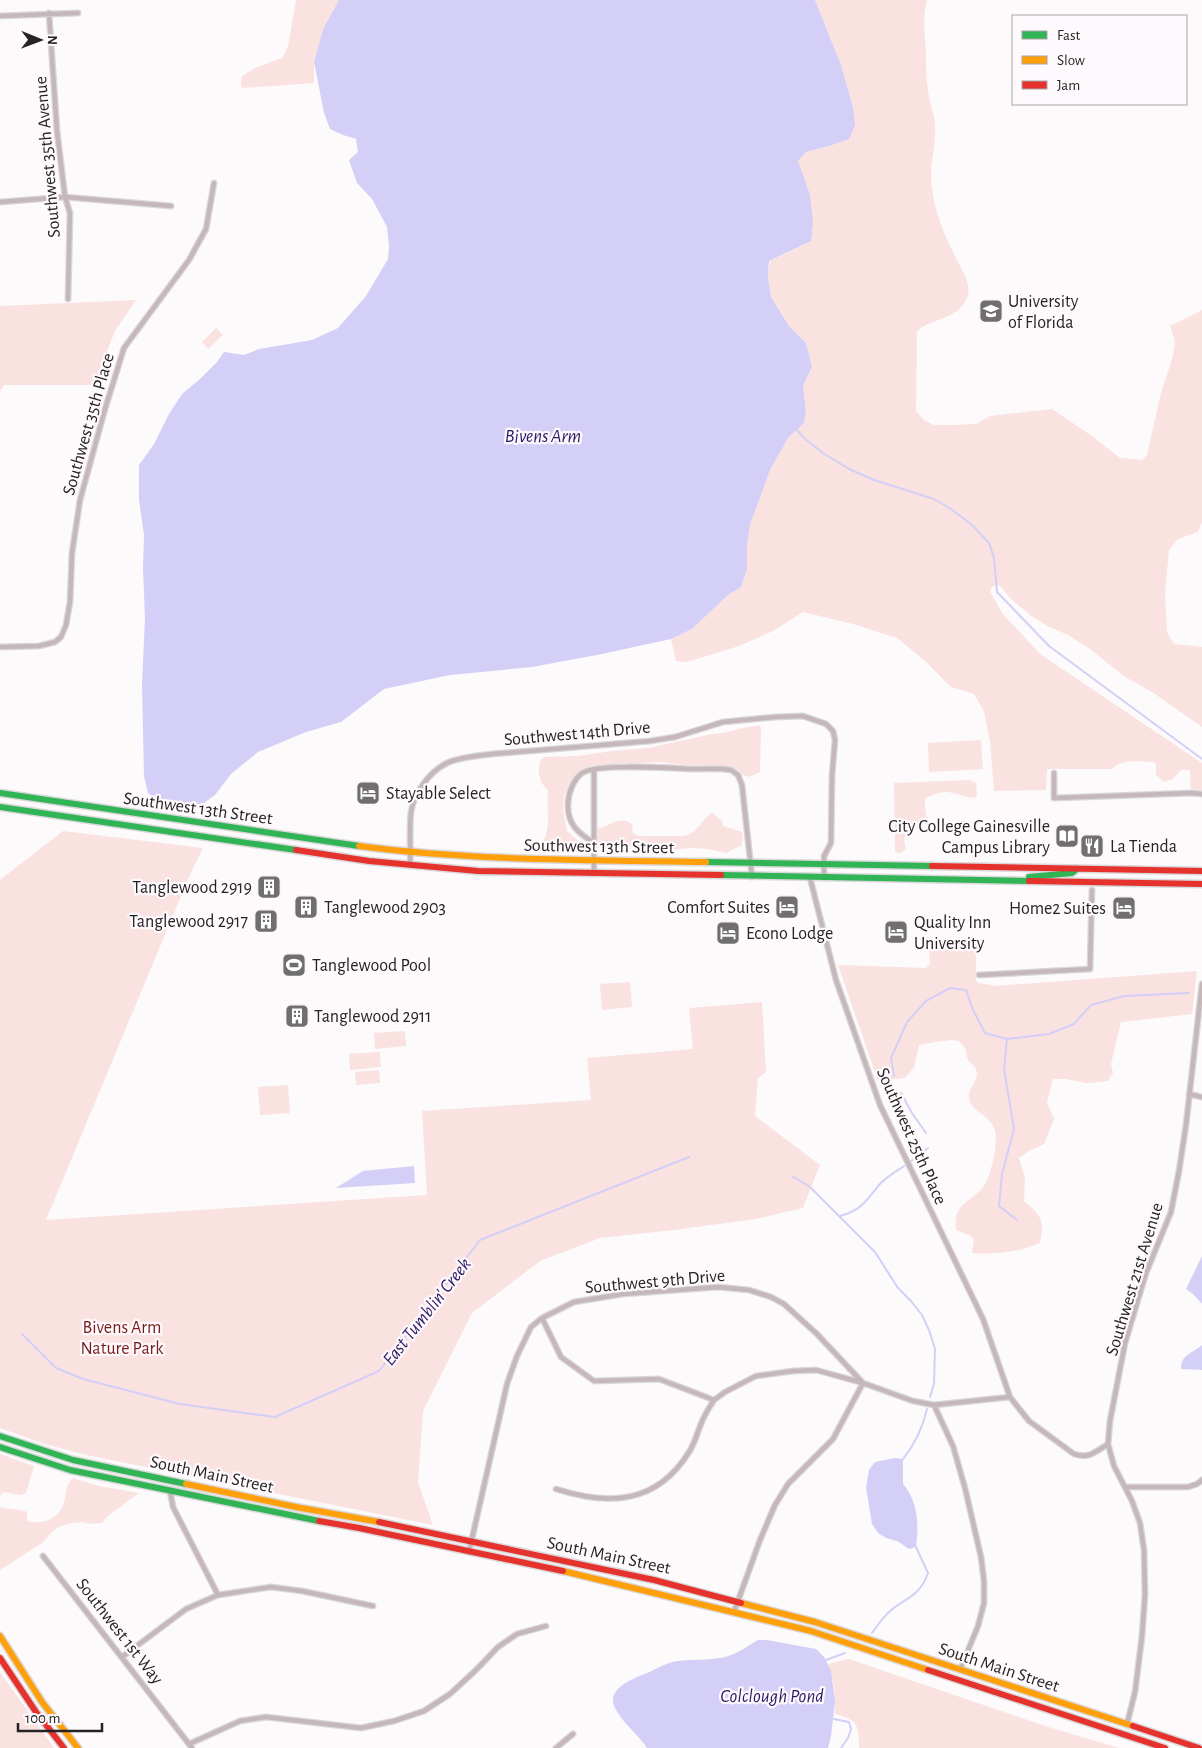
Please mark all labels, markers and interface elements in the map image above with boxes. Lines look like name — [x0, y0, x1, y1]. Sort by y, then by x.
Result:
north arrow — [15, 15, 65, 65]
legend — [1012, 15, 1187, 105]
text: Fast — [1057, 28, 1081, 43]
text: N — [45, 35, 59, 45]
text: Slow — [1057, 53, 1085, 68]
street label: Southwest 35th Avenue — [32, 75, 64, 238]
text: Jam — [1057, 78, 1080, 93]
place label: University of Florida — [1008, 293, 1079, 332]
school or university icon: University of Florida — [978, 298, 1004, 324]
street label: Southwest 35th Place — [60, 351, 118, 497]
water label: Bivens Arm — [505, 427, 581, 446]
street label: Southwest 14th Drive — [503, 719, 651, 749]
hotel icon: Stayable Select — [355, 780, 381, 806]
place label: Stayable Select — [386, 785, 491, 803]
street label: Southwest 13th Street — [122, 790, 274, 828]
place label: City College Gainesville Campus Library — [888, 818, 1050, 857]
library icon: City College Gainesville Campus Library — [1054, 823, 1080, 849]
restaurant icon: La Tienda — [1079, 833, 1105, 859]
street label: Southwest 13th Street — [524, 837, 675, 857]
place label: La Tienda — [1110, 838, 1177, 856]
building icon: Tanglewood 2919 — [256, 874, 282, 900]
place label: Tanglewood 2919 — [132, 879, 252, 897]
building icon: Tanglewood 2903 — [293, 894, 319, 920]
hotel icon: Comfort Suites — [774, 894, 800, 920]
hotel icon: Home2 Suites — [1111, 895, 1137, 921]
place label: Tanglewood 2903 — [324, 899, 446, 917]
place label: Comfort Suites — [667, 899, 770, 917]
place label: Home2 Suites — [1009, 900, 1106, 918]
building icon: Tanglewood 2917 — [253, 908, 279, 934]
place label: Tanglewood 2917 — [129, 913, 248, 931]
place label: Quality Inn University — [914, 914, 991, 953]
hotel icon: Quality Inn University — [883, 919, 909, 945]
hotel icon: Econo Lodge — [715, 920, 741, 946]
place label: Econo Lodge — [746, 925, 833, 943]
sports icon: Tanglewood Pool — [281, 952, 307, 978]
place label: Tanglewood Pool — [312, 957, 431, 975]
building icon: Tanglewood 2911 — [284, 1003, 310, 1029]
place label: Tanglewood 2911 — [314, 1008, 431, 1026]
street label: Southwest 25th Place — [873, 1065, 949, 1207]
street label: Southwest 21st Avenue — [1103, 1201, 1167, 1358]
water label: East Tumblin' Creek — [379, 1254, 475, 1369]
street label: Southwest 9th Drive — [584, 1267, 726, 1297]
park label: Bivens Arm Nature Park — [80, 1319, 164, 1358]
street label: South Main Street — [149, 1453, 275, 1497]
street label: South Main Street — [546, 1534, 672, 1578]
street label: Southwest 1st Way — [72, 1575, 166, 1688]
street label: South Main Street — [936, 1640, 1061, 1696]
water label: Colclough Pond — [720, 1687, 824, 1706]
scale bar — [18, 1700, 101, 1732]
text: 100 m — [25, 1711, 60, 1726]

